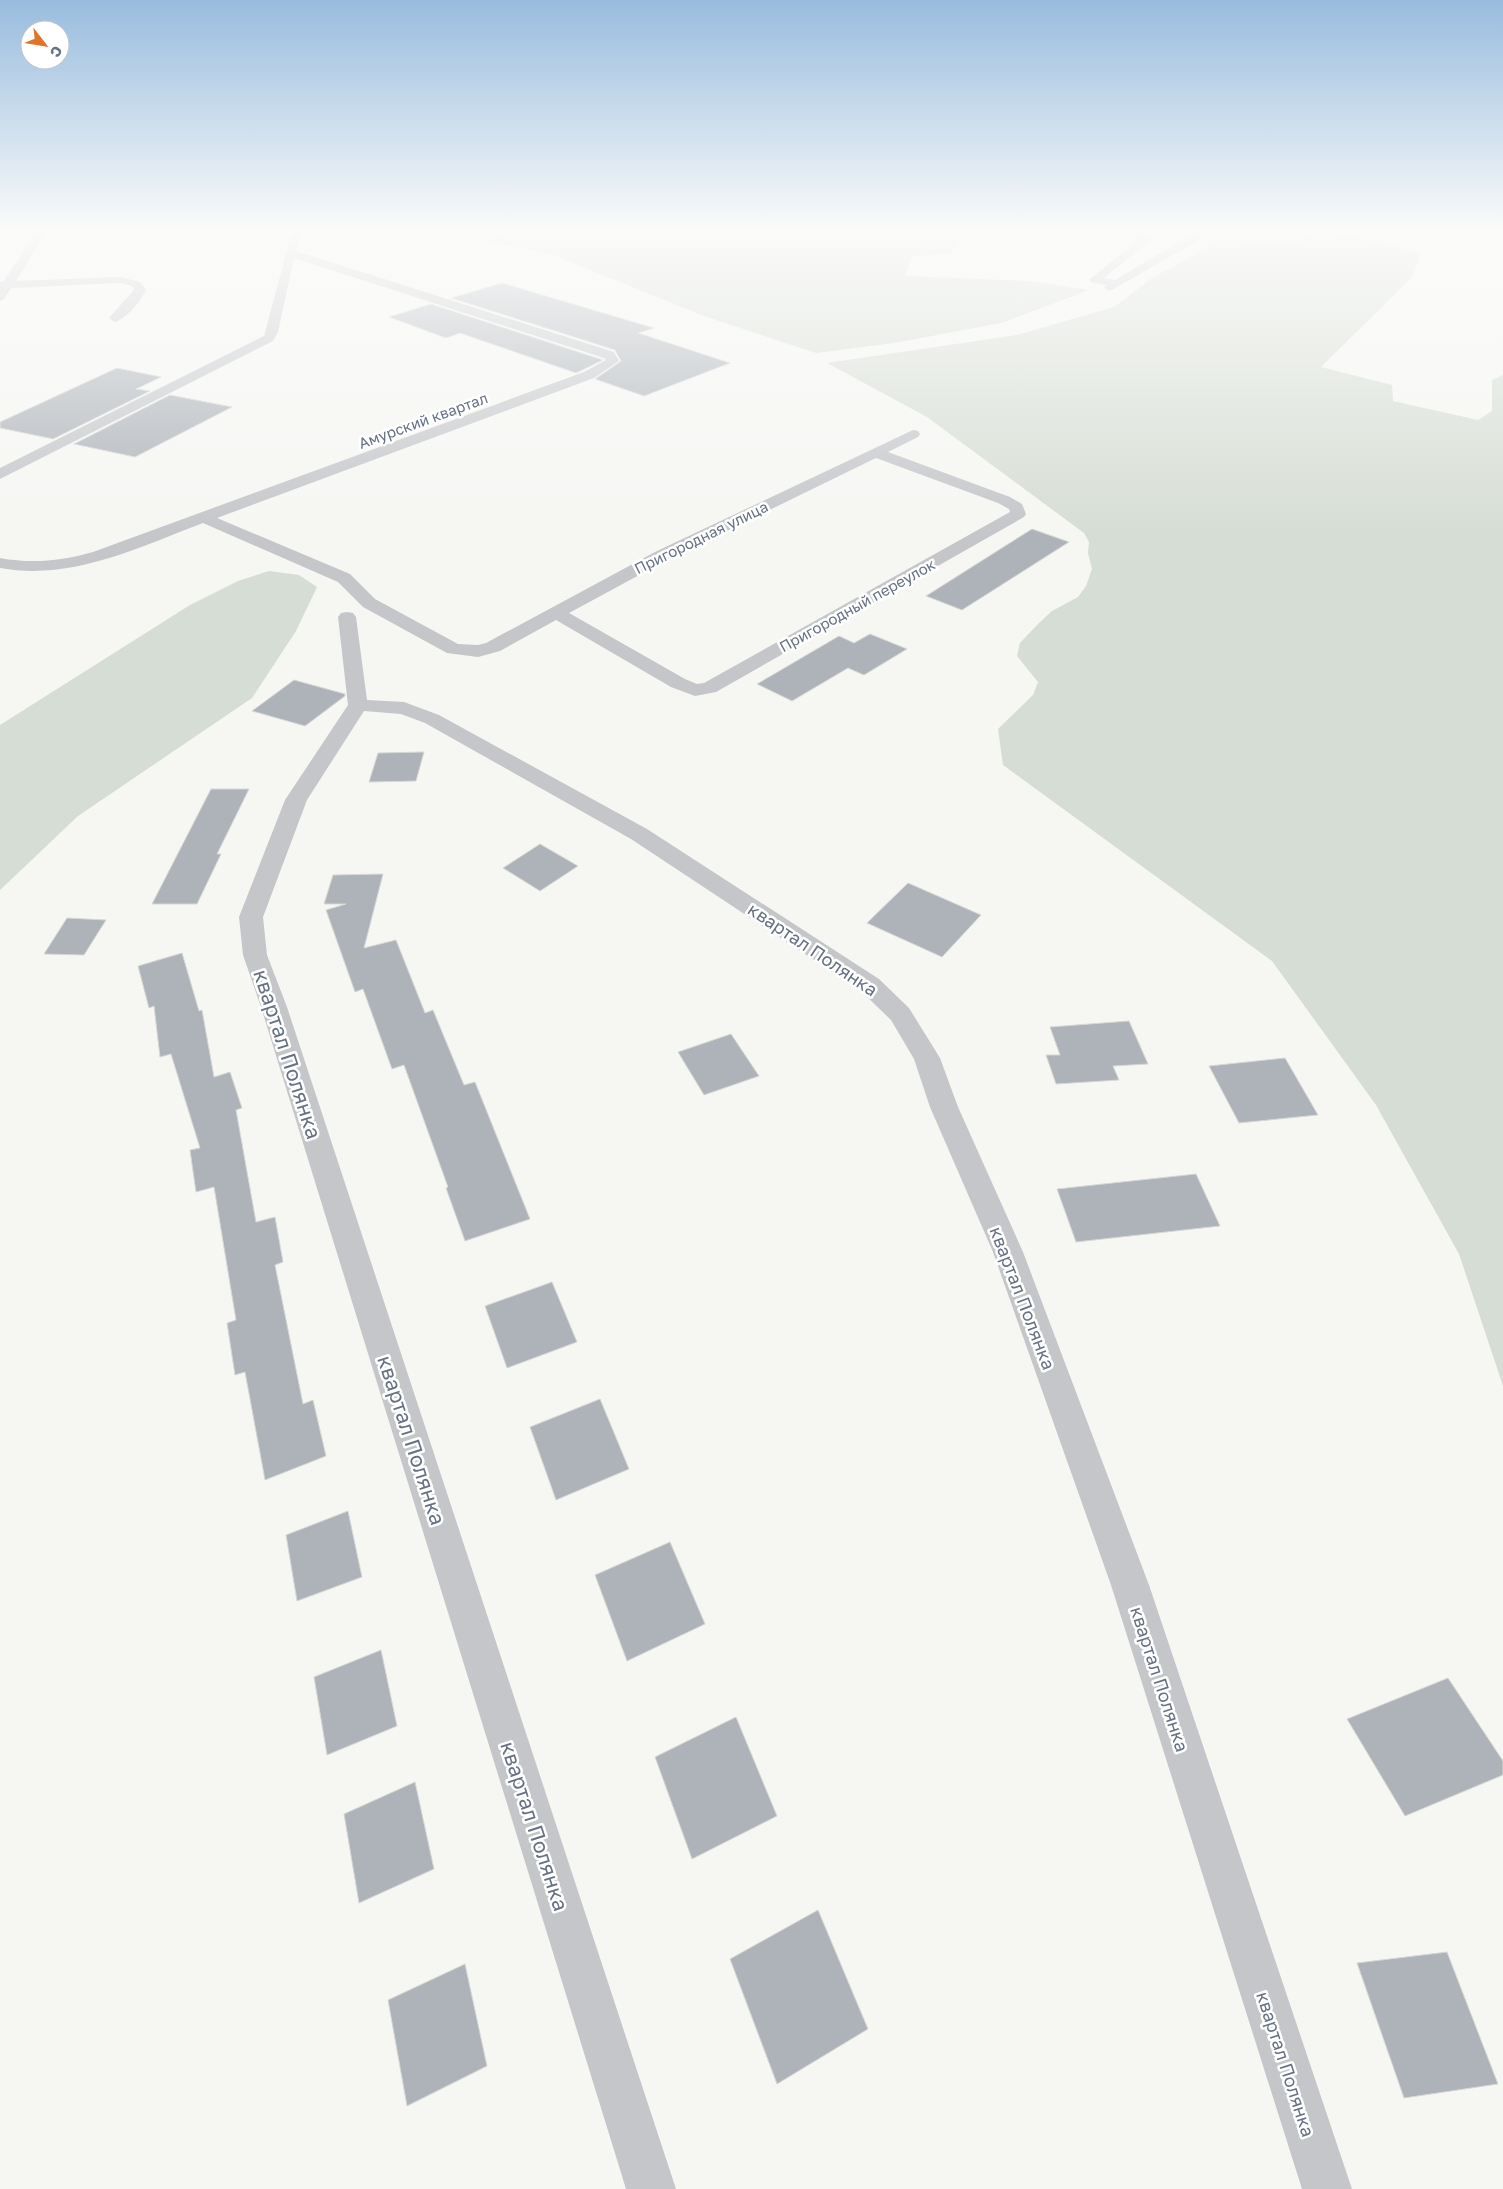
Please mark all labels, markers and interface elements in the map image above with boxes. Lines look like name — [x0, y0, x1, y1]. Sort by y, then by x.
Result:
north arrow — [20, 20, 70, 70]
text: С — [47, 43, 66, 61]
street label: Амурский квартал — [356, 388, 490, 452]
street label: Пригородная улица — [631, 497, 771, 577]
street label: Пригородный переулок — [776, 554, 938, 655]
street label: квартал Полянка — [744, 898, 882, 1000]
street label: квартал Полянка — [248, 966, 328, 1142]
street label: квартал Полянка — [986, 1223, 1060, 1373]
street label: квартал Полянка — [372, 1352, 452, 1528]
street label: квартал Полянка — [1126, 1604, 1194, 1754]
street label: квартал Полянка — [495, 1738, 575, 1914]
street label: квартал Полянка — [1252, 1989, 1320, 2139]

